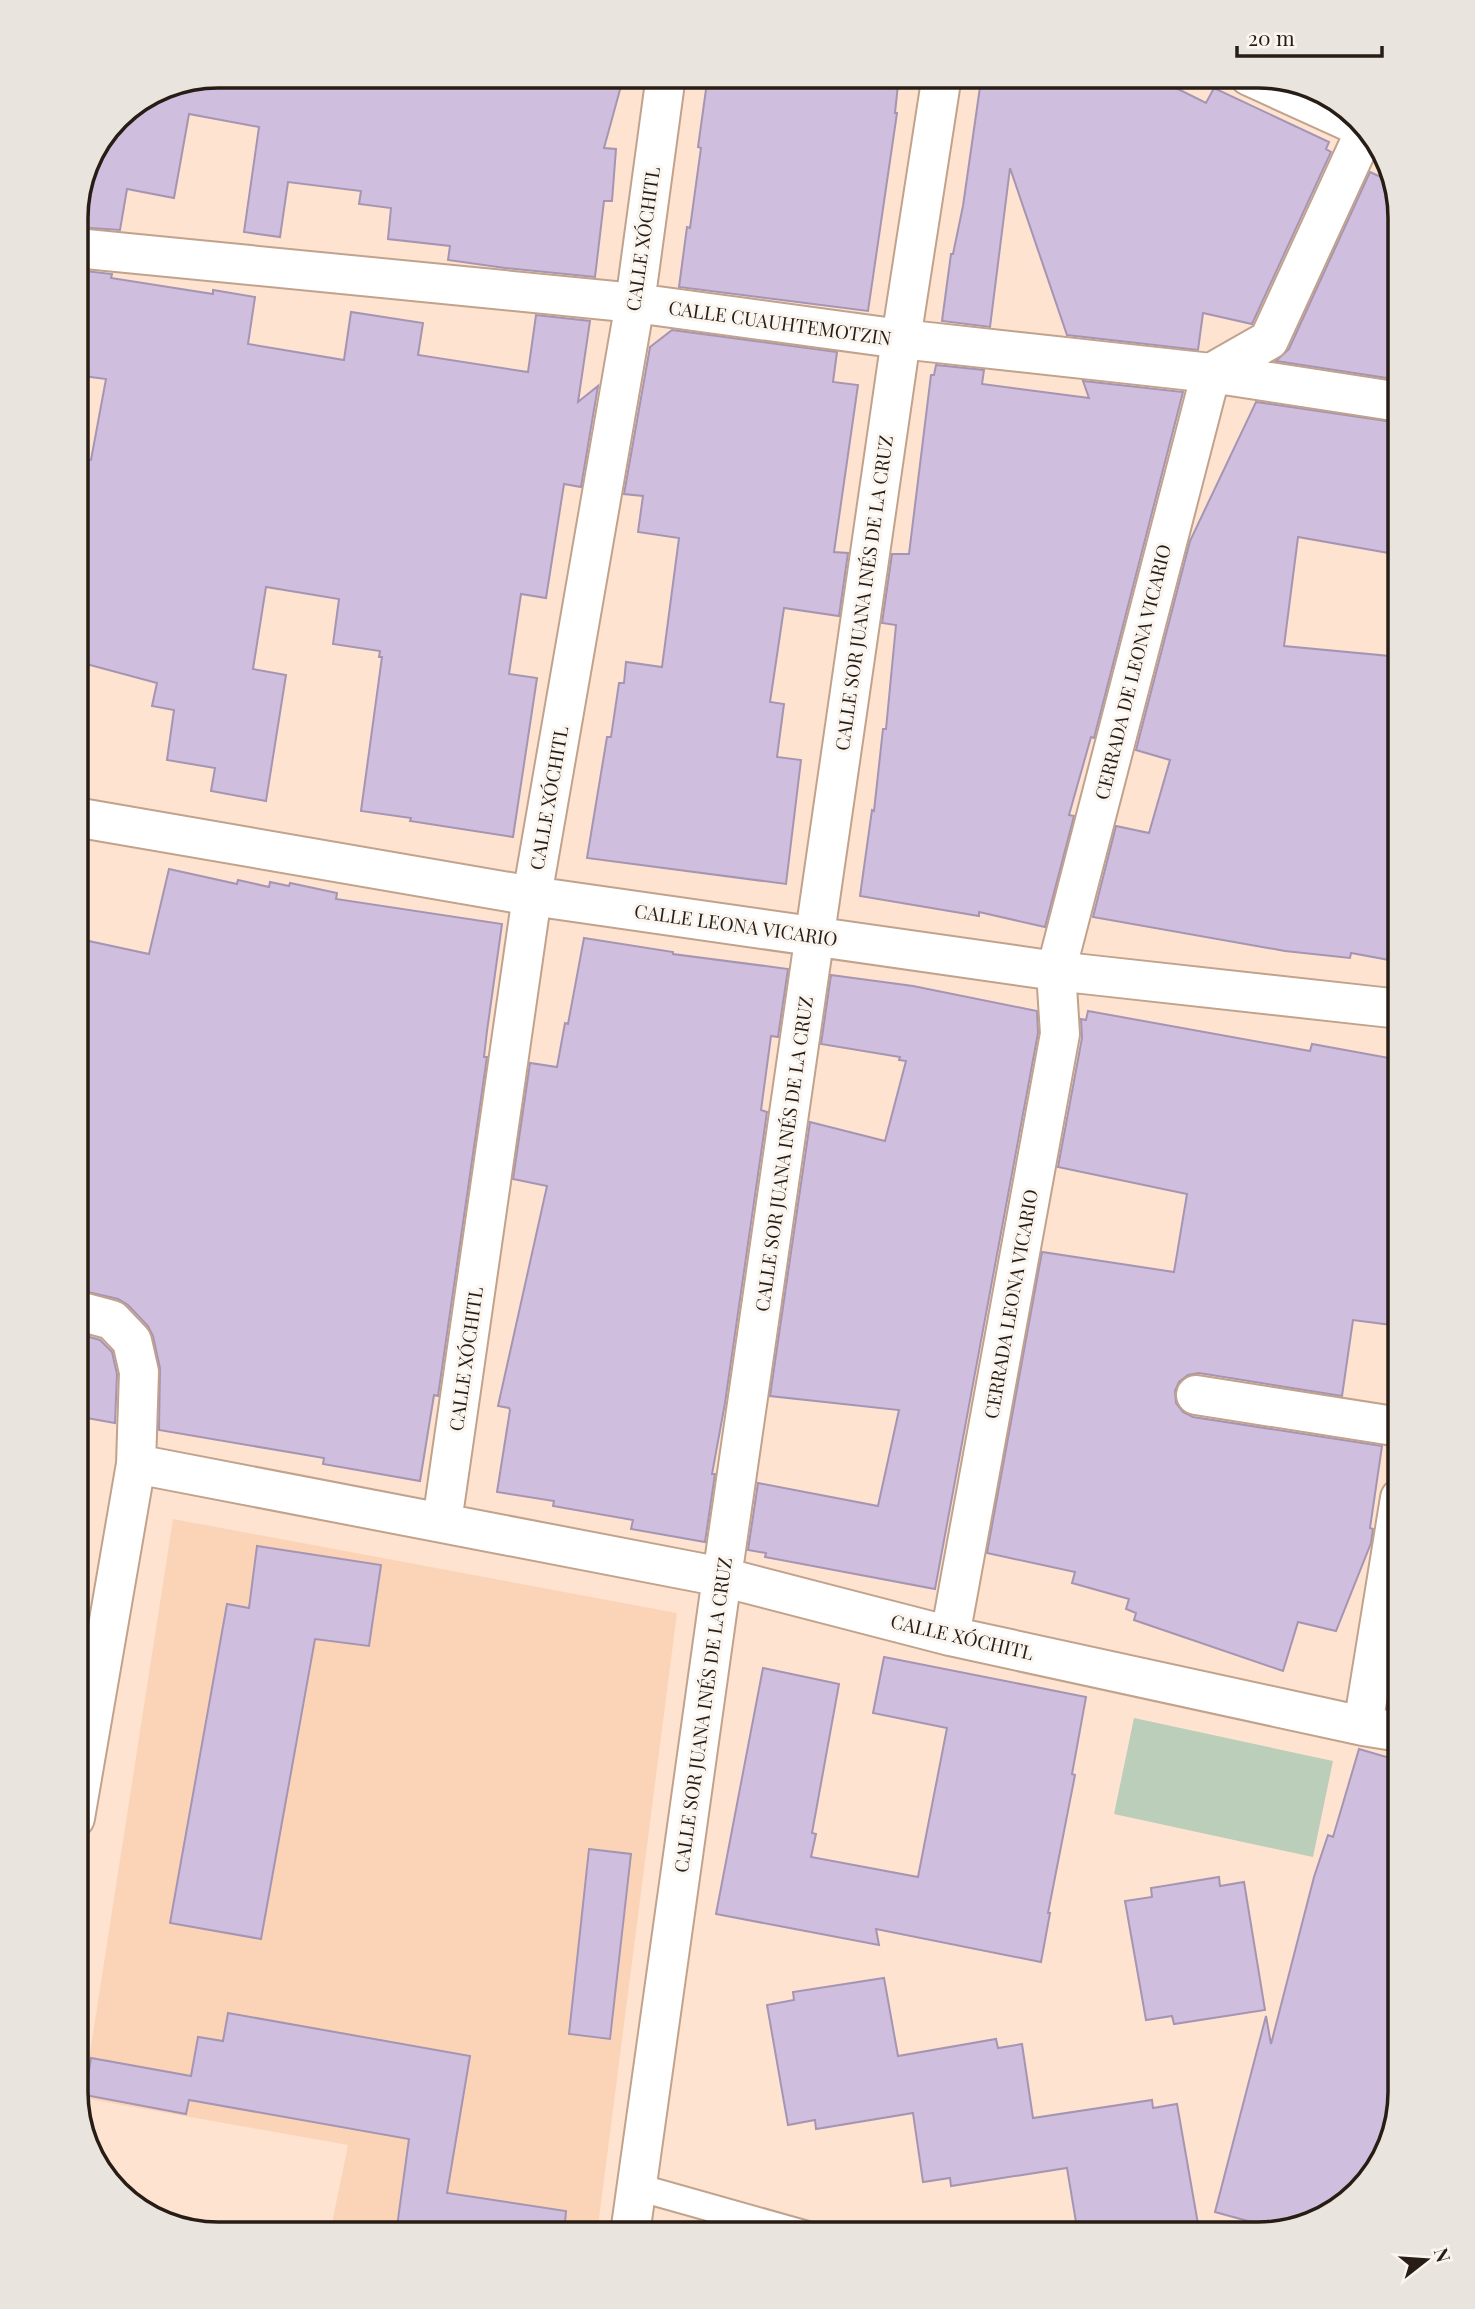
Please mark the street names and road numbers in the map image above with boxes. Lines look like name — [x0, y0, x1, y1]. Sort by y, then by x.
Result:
street label: CALLE XÓCHITL — [619, 165, 665, 313]
street label: CALLE CUAUHTEMOTZIN — [667, 293, 893, 351]
street label: CALLE SOR JUANA INÉS DE LA CRUZ — [828, 434, 898, 752]
street label: CERRADA DE LEONA VICARIO — [1088, 541, 1176, 802]
street label: CALLE XÓCHITL — [523, 724, 573, 872]
street label: CALLE LEONA VICARIO — [633, 897, 839, 951]
street label: CALLE SOR JUANA INÉS DE LA CRUZ — [748, 995, 818, 1313]
street label: CERRADA LEONA VICARIO — [977, 1187, 1043, 1421]
street label: CALLE XÓCHITL — [442, 1285, 488, 1433]
street label: CALLE SOR JUANA INÉS DE LA CRUZ — [667, 1556, 737, 1874]
street label: CALLE XÓCHITL — [888, 1607, 1036, 1665]

